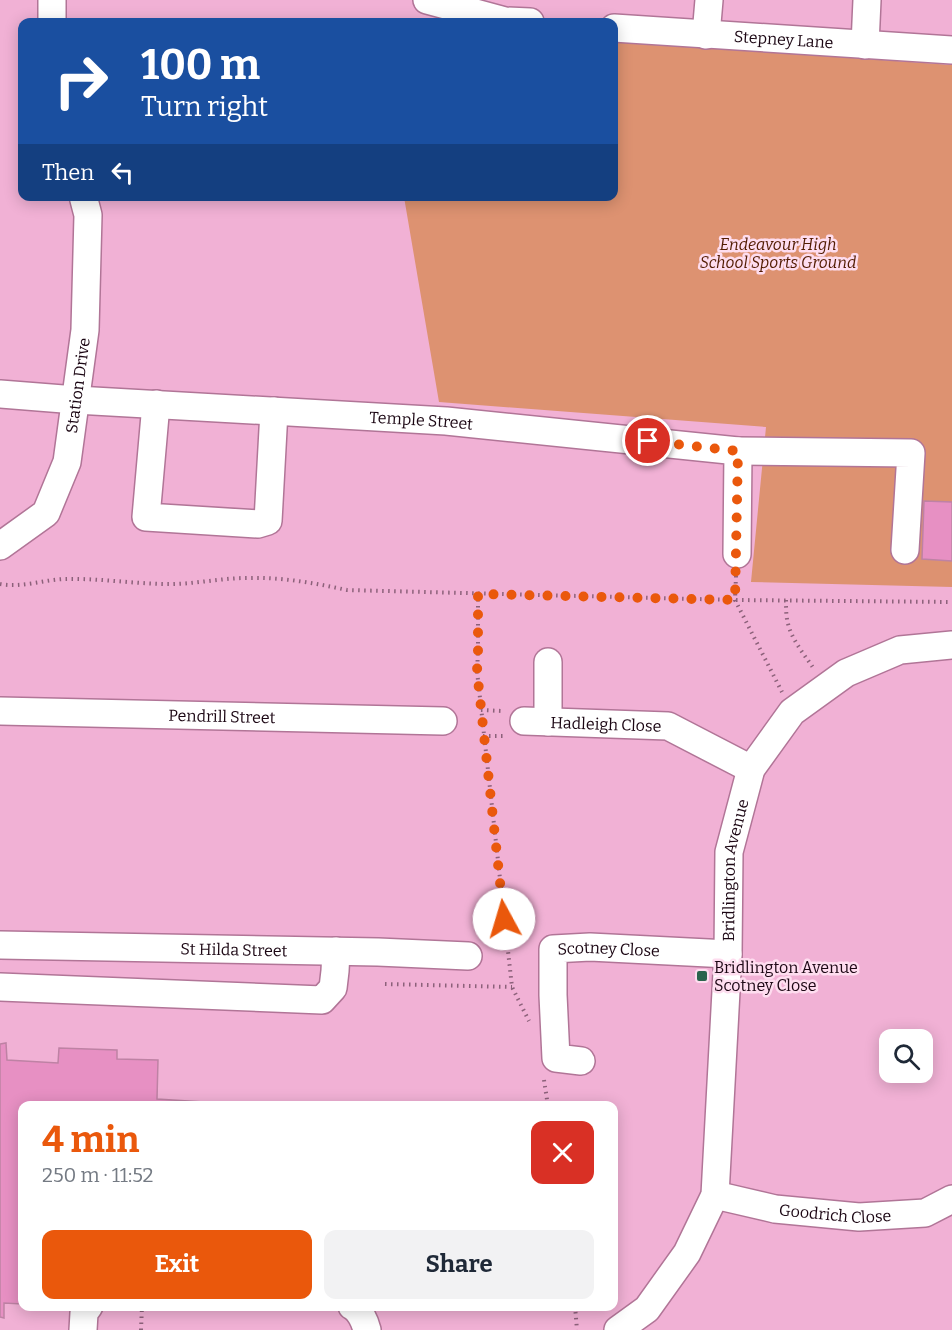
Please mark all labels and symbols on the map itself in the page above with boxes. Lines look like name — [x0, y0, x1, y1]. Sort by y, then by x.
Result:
street label: Stepney Lane — [733, 27, 834, 52]
park label: Endeavour High School Sports Ground — [700, 235, 856, 272]
street label: Station Drive — [62, 336, 94, 435]
street label: Temple Street — [369, 408, 474, 434]
pin — [622, 415, 673, 466]
street label: Pendrill Street — [168, 706, 276, 727]
street label: Hadleigh Close — [550, 713, 662, 736]
street label: Bridlington Avenue — [719, 797, 753, 941]
position arrow — [472, 887, 536, 951]
street label: Scotney Close — [557, 938, 660, 961]
street label: St Hilda Street — [180, 939, 288, 960]
place label: Bridlington Avenue Scotney Close — [714, 958, 858, 995]
marker: Bridlington Avenue Scotney Close — [695, 969, 709, 983]
street label: Goodrich Close — [778, 1200, 892, 1227]

